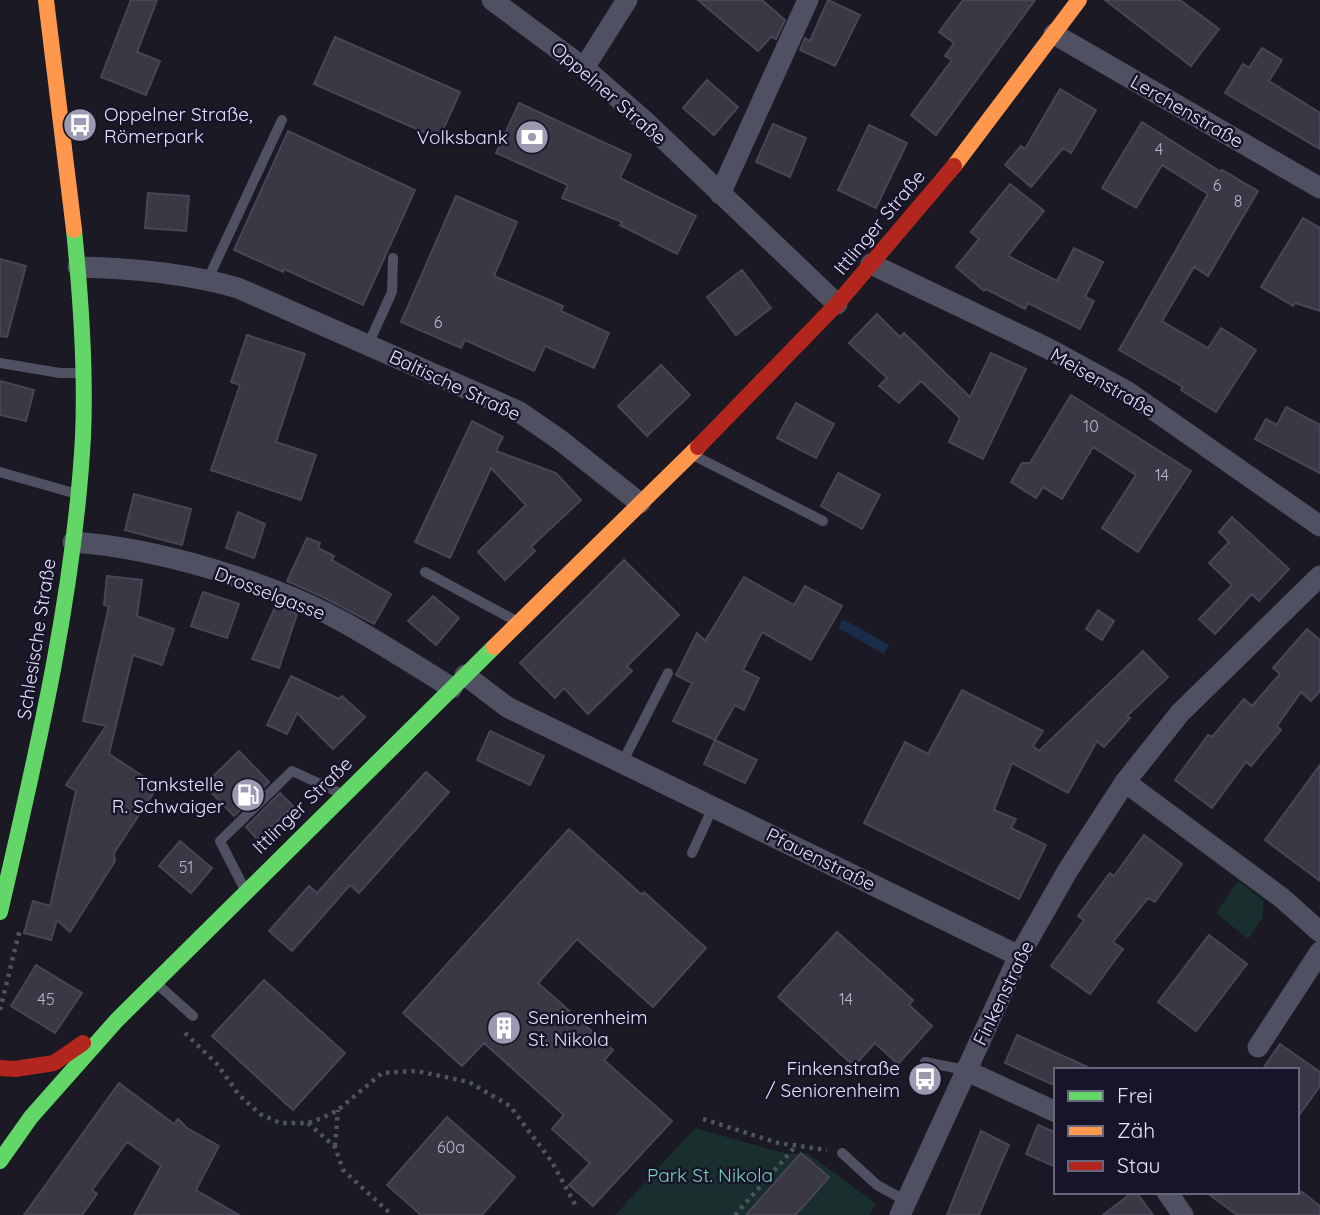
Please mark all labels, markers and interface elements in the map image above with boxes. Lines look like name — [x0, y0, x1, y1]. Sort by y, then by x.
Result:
street label: Oppelner Straße — [546, 36, 672, 150]
street label: Lerchenstraße — [1126, 69, 1248, 153]
place label: Oppelner Straße, Römerpark — [104, 102, 253, 148]
bus stop icon: Oppelner Straße, Römerpark — [61, 106, 99, 144]
bank icon: Volksbank — [513, 118, 551, 156]
place label: Volksbank — [417, 125, 508, 149]
house number: 4 — [1155, 139, 1163, 159]
street label: Ittlinger Straße — [828, 165, 930, 279]
house number: 6 — [1213, 175, 1222, 195]
house number: 8 — [1234, 191, 1242, 211]
house number: 6 — [434, 312, 443, 332]
street label: Meisenstraße — [1046, 342, 1160, 422]
street label: Baltische Straße — [386, 344, 524, 426]
house number: 10 — [1083, 416, 1099, 436]
house number: 14 — [1155, 465, 1169, 485]
street label: Schlesische Straße — [11, 557, 61, 721]
street label: Drosselgasse — [211, 561, 329, 625]
street label: Ittlinger Straße — [247, 751, 357, 859]
place label: Tankstelle R. Schwaiger — [112, 772, 225, 818]
fuel station icon: Tankstelle R. Schwaiger — [229, 776, 267, 814]
street label: Pfauenstraße — [763, 822, 879, 896]
house number: 51 — [179, 857, 193, 877]
street label: Finkenstraße — [967, 937, 1039, 1049]
house number: 45 — [37, 989, 55, 1009]
house number: 14 — [839, 989, 853, 1009]
place label: Seniorenheim St. Nikola — [528, 1005, 647, 1051]
building icon: Seniorenheim St. Nikola — [485, 1009, 523, 1047]
place label: Finkenstraße / Seniorenheim — [765, 1056, 900, 1102]
bus stop icon: Finkenstraße / Seniorenheim — [906, 1060, 944, 1098]
legend — [1054, 1068, 1299, 1194]
text: Frei — [1117, 1082, 1153, 1108]
text: Zäh — [1117, 1117, 1155, 1143]
house number: 60a — [437, 1137, 465, 1157]
text: Stau — [1117, 1152, 1160, 1178]
park label: Park St. Nikola — [647, 1163, 773, 1187]

